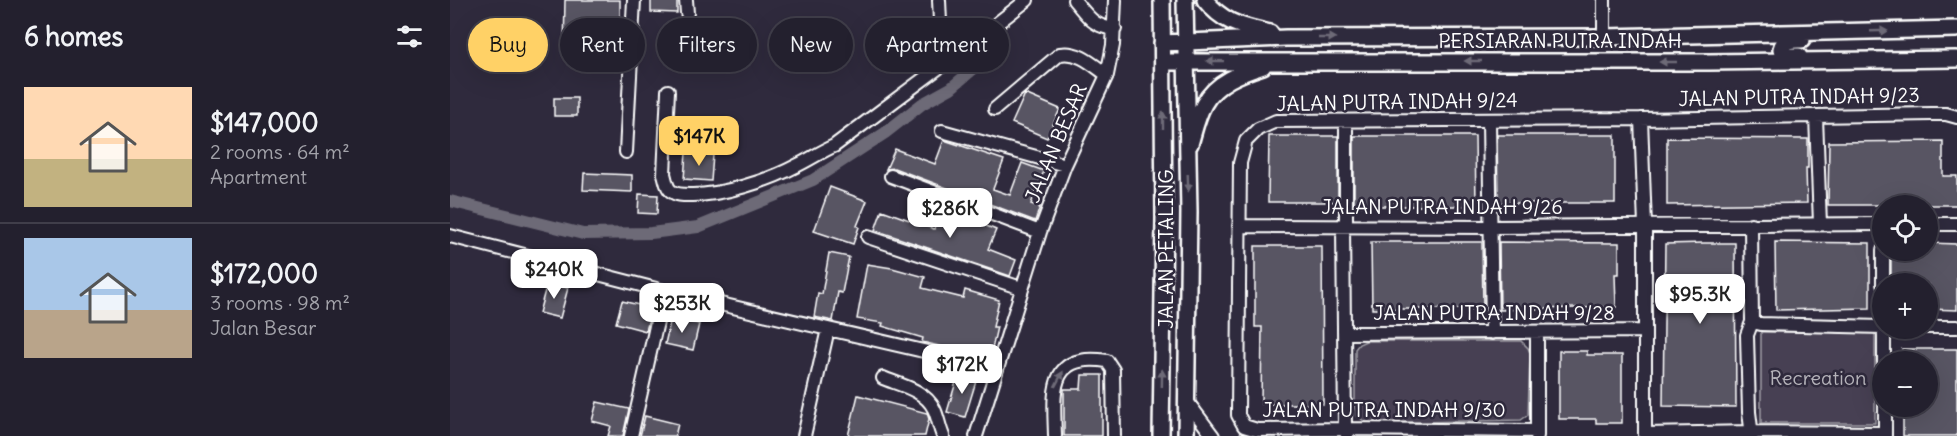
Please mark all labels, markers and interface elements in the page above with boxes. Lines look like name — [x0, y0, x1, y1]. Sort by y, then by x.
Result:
chip: Buy — [468, 18, 548, 72]
chip: Rent — [560, 18, 645, 72]
chip: Filters — [657, 18, 757, 72]
chip: New — [769, 18, 853, 72]
chip: Apartment — [865, 18, 1009, 72]
text: 6 homes — [24, 20, 123, 53]
icon: filters — [393, 20, 426, 53]
one-way arrow — [1870, 27, 1889, 36]
street label: PERSIARAN PUTRA INDAH — [1438, 28, 1682, 53]
one-way arrow — [1318, 33, 1337, 43]
one-way arrow — [1205, 57, 1224, 66]
one-way arrow — [1463, 57, 1482, 66]
one-way arrow — [1658, 57, 1677, 67]
street label: JALAN BESAR — [1019, 79, 1092, 206]
street label: JALAN PUTRA INDAH 9/23 — [1678, 82, 1920, 111]
street label: JALAN PUTRA INDAH 9/24 — [1276, 87, 1518, 116]
text: $147,000 — [210, 106, 319, 139]
one-way arrow — [1158, 110, 1168, 129]
icon: home — [72, 111, 144, 183]
pin: $147K — [657, 116, 741, 167]
text: $147K — [673, 123, 725, 148]
text: 2 rooms · 64 m² — [210, 139, 350, 164]
text: Apartment — [210, 164, 307, 189]
street label: JALAN PETALING — [1153, 169, 1178, 329]
one-way arrow — [1183, 173, 1193, 192]
pin: $286K — [908, 188, 992, 239]
street label: JALAN PUTRA INDAH 9/26 — [1321, 194, 1563, 219]
text: $286K — [921, 195, 979, 220]
map controls — [1872, 195, 1938, 417]
button: locate — [1872, 195, 1938, 261]
pin: $240K — [512, 249, 596, 300]
text: $240K — [525, 256, 583, 281]
text: $172,000 — [210, 257, 318, 290]
icon: home — [72, 262, 144, 334]
button: + — [1872, 273, 1938, 339]
pin: $95.3K — [1651, 274, 1749, 325]
text: $95.3K — [1669, 281, 1731, 306]
pin: $253K — [640, 283, 724, 334]
text: 3 rooms · 98 m² — [210, 290, 350, 315]
text: $253K — [653, 290, 711, 315]
street label: JALAN PUTRA INDAH 9/28 — [1373, 300, 1615, 325]
text: Jalan Besar — [210, 315, 316, 340]
pin: $172K — [920, 344, 1004, 395]
text: $172K — [936, 351, 988, 376]
button: − — [1872, 351, 1938, 417]
park label: Recreation — [1769, 365, 1867, 390]
one-way arrow — [1157, 368, 1167, 387]
one-way arrow — [1054, 370, 1064, 388]
street label: JALAN PUTRA INDAH 9/30 — [1262, 397, 1506, 422]

